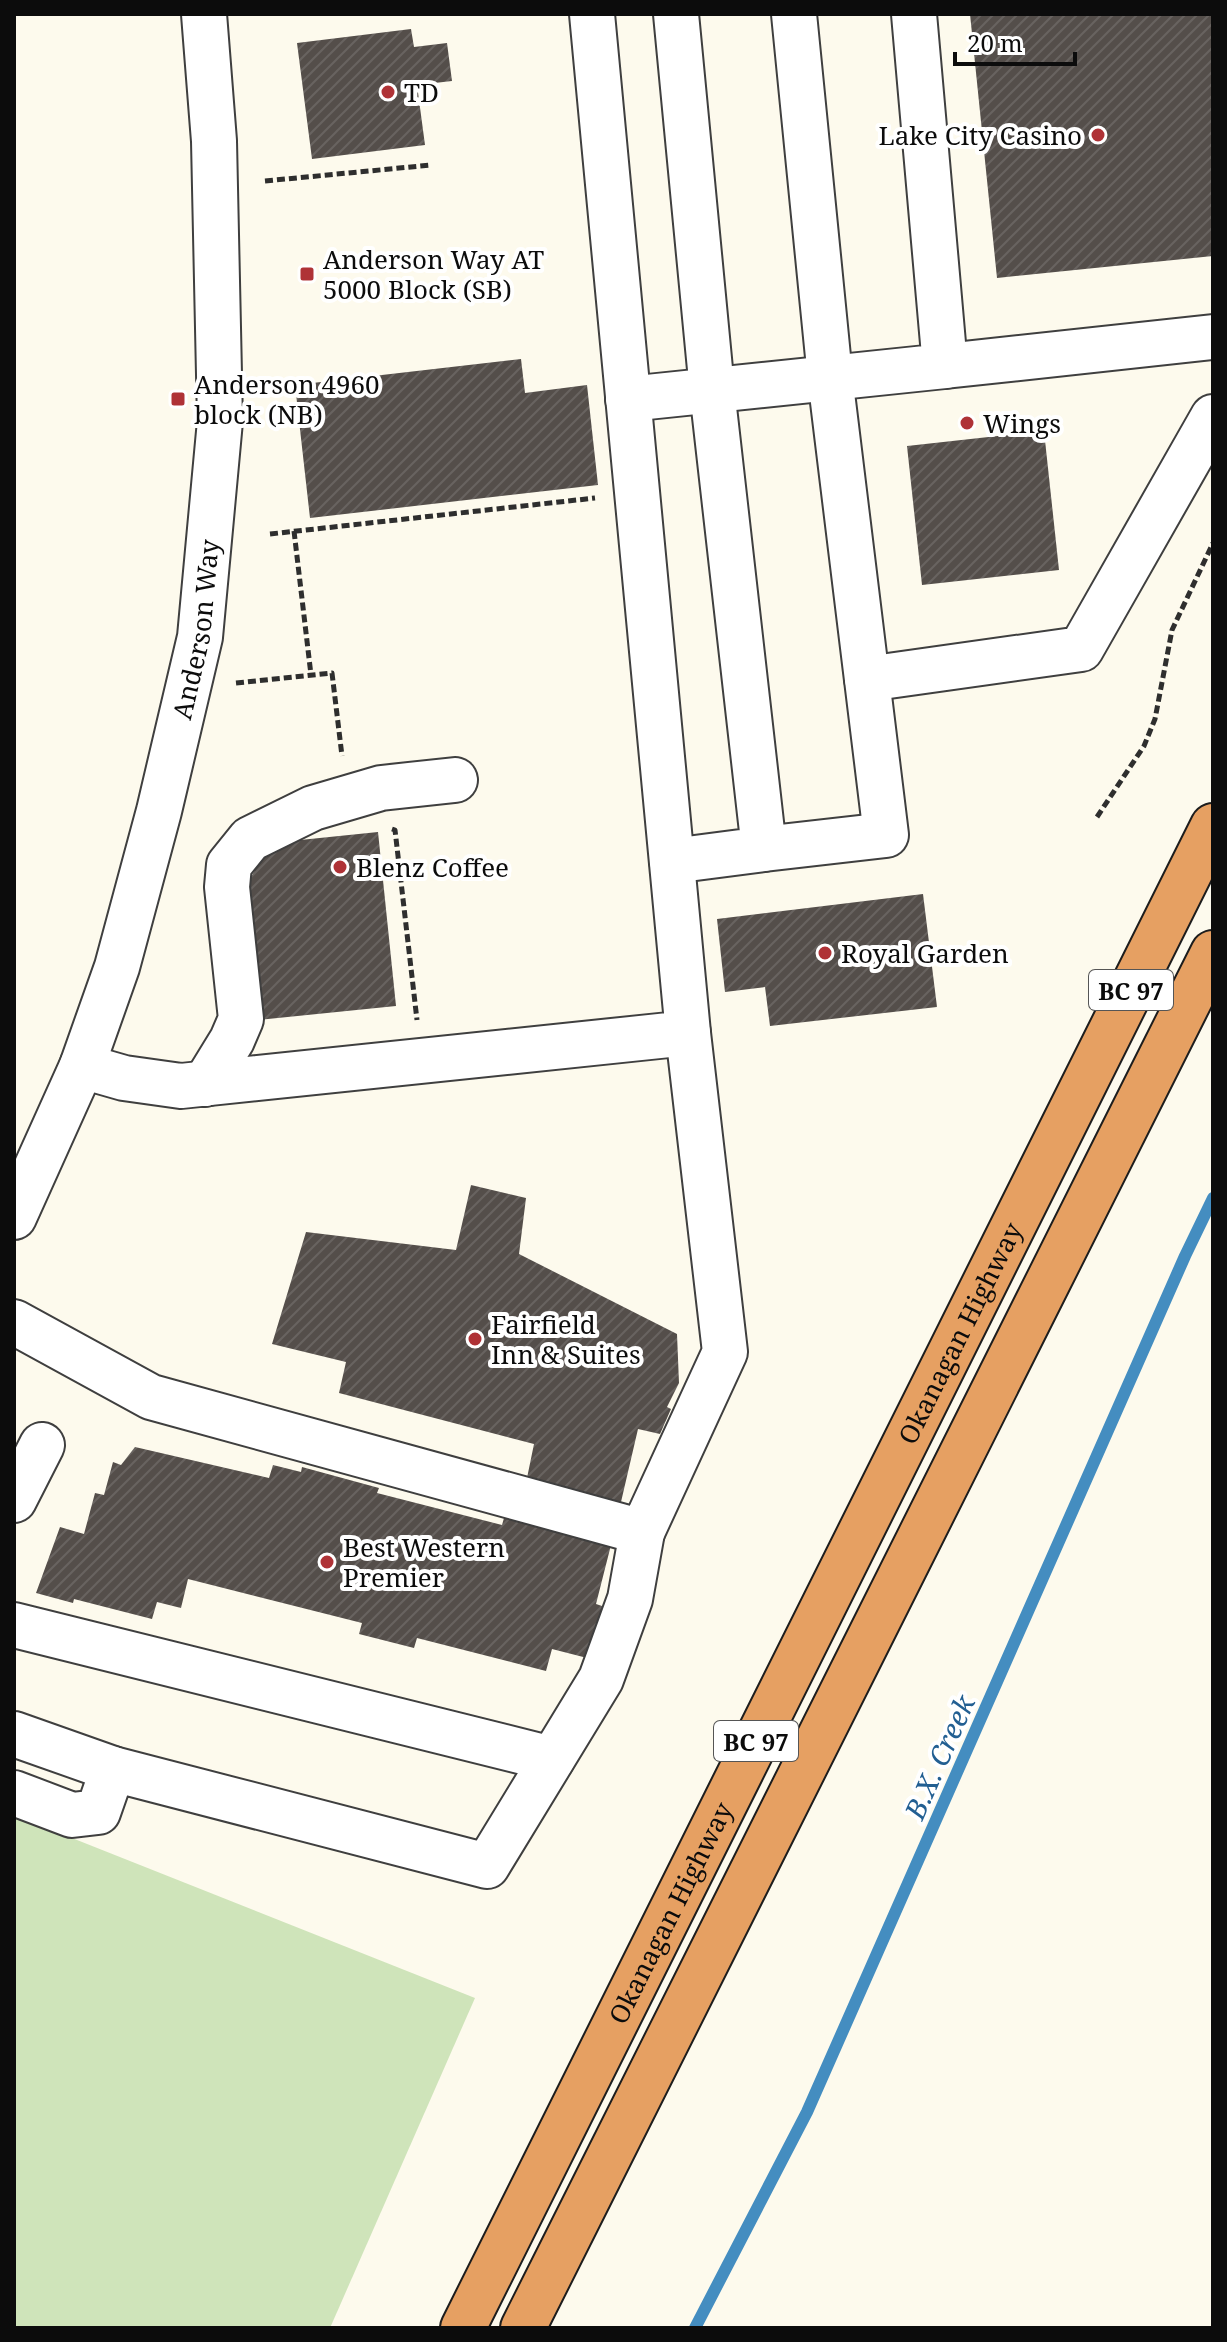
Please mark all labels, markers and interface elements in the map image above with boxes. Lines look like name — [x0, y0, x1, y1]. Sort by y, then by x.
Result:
scale bar — [955, 16, 1075, 66]
text: 20 m — [967, 26, 1023, 59]
place label: TD — [404, 74, 439, 110]
marker: TD — [379, 83, 397, 101]
place label: Lake City Casino — [878, 117, 1082, 153]
marker: Lake City Casino — [1089, 126, 1107, 144]
place label: Anderson Way AT 5000 Block (SB) — [323, 241, 544, 307]
marker: Anderson Way AT 5000 Block (SB) — [298, 265, 316, 283]
place label: Anderson 4960 block (NB) — [194, 366, 380, 432]
marker: Anderson 4960 block (NB) — [169, 390, 187, 408]
place label: Wings — [983, 405, 1061, 441]
marker: Wings — [958, 414, 976, 432]
street label: Anderson Way — [163, 537, 227, 723]
place label: Blenz Coffee — [356, 849, 509, 885]
marker: Blenz Coffee — [331, 858, 349, 876]
place label: Royal Garden — [841, 935, 1009, 971]
marker: Royal Garden — [816, 944, 834, 962]
road number: BC 97 — [1089, 970, 1173, 1010]
street label: Okanagan Highway — [889, 1216, 1030, 1450]
place label: Fairfield Inn & Suites — [491, 1306, 641, 1372]
marker: Fairfield Inn & Suites — [466, 1330, 484, 1348]
place label: Best Western Premier — [343, 1529, 505, 1595]
marker: Best Western Premier — [318, 1553, 336, 1571]
water label: B.X. Creek — [894, 1688, 984, 1826]
road number: BC 97 — [714, 1721, 798, 1761]
street label: Okanagan Highway — [600, 1796, 741, 2030]

